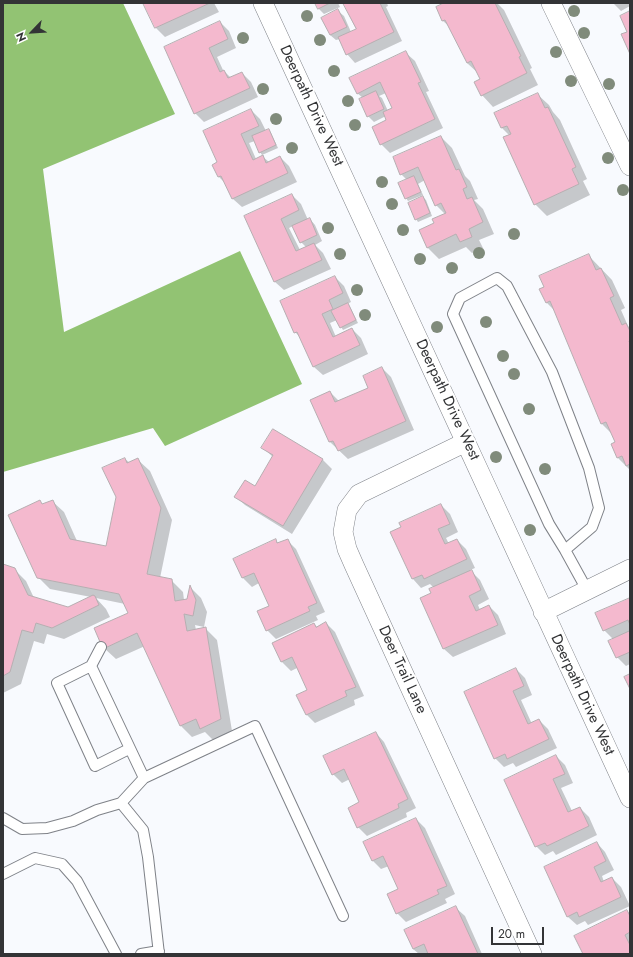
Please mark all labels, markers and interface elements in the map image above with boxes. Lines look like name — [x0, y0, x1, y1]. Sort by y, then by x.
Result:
north arrow — [12, 12, 52, 52]
text: N — [12, 30, 30, 44]
street label: Deerpath Drive West — [275, 43, 347, 169]
street label: Deerpath Drive West — [411, 337, 483, 463]
street label: Deer Trail Lane — [374, 623, 430, 717]
street label: Deerpath Drive West — [546, 632, 618, 758]
scale bar — [493, 919, 546, 945]
text: 20 m — [498, 925, 525, 943]

